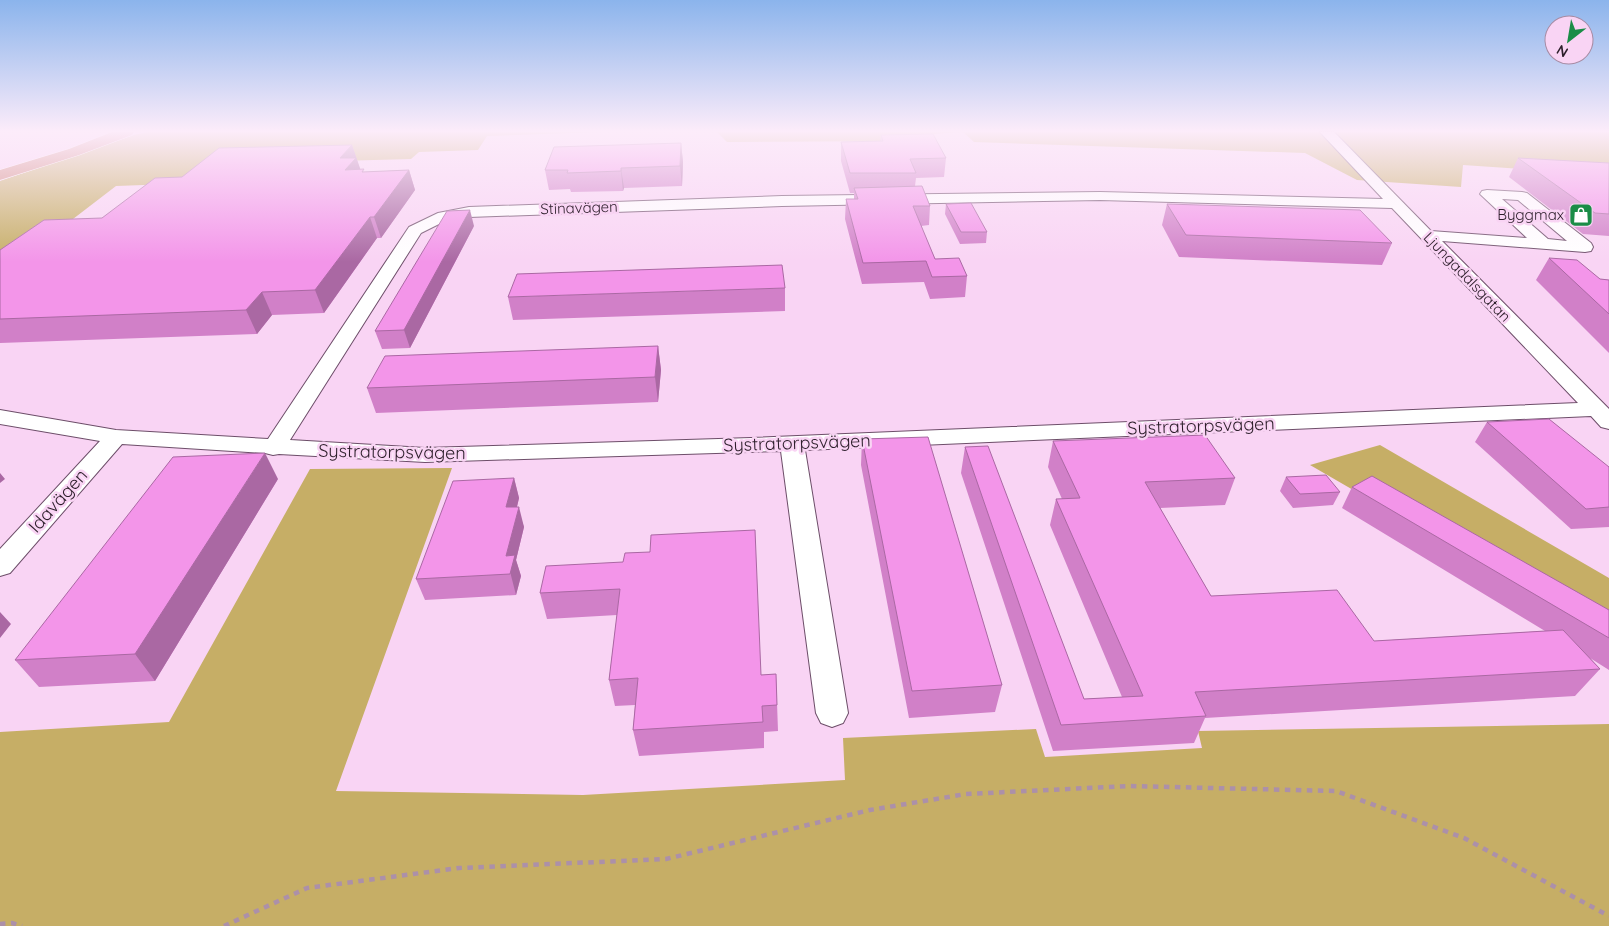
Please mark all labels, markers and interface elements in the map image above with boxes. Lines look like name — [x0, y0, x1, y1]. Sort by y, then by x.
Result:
north arrow — [1544, 15, 1594, 65]
text: N — [1553, 41, 1571, 62]
street label: Stinavägen — [540, 197, 618, 218]
shop icon: Byggmax — [1568, 202, 1594, 228]
place label: Byggmax — [1497, 205, 1564, 224]
street label: Ljungadalsgatan — [1420, 228, 1515, 326]
street label: Systratorpsvägen — [1127, 411, 1275, 440]
street label: Systratorpsvägen — [723, 428, 871, 457]
street label: Systratorpsvägen — [318, 439, 466, 464]
street label: Idavägen — [23, 464, 92, 537]

